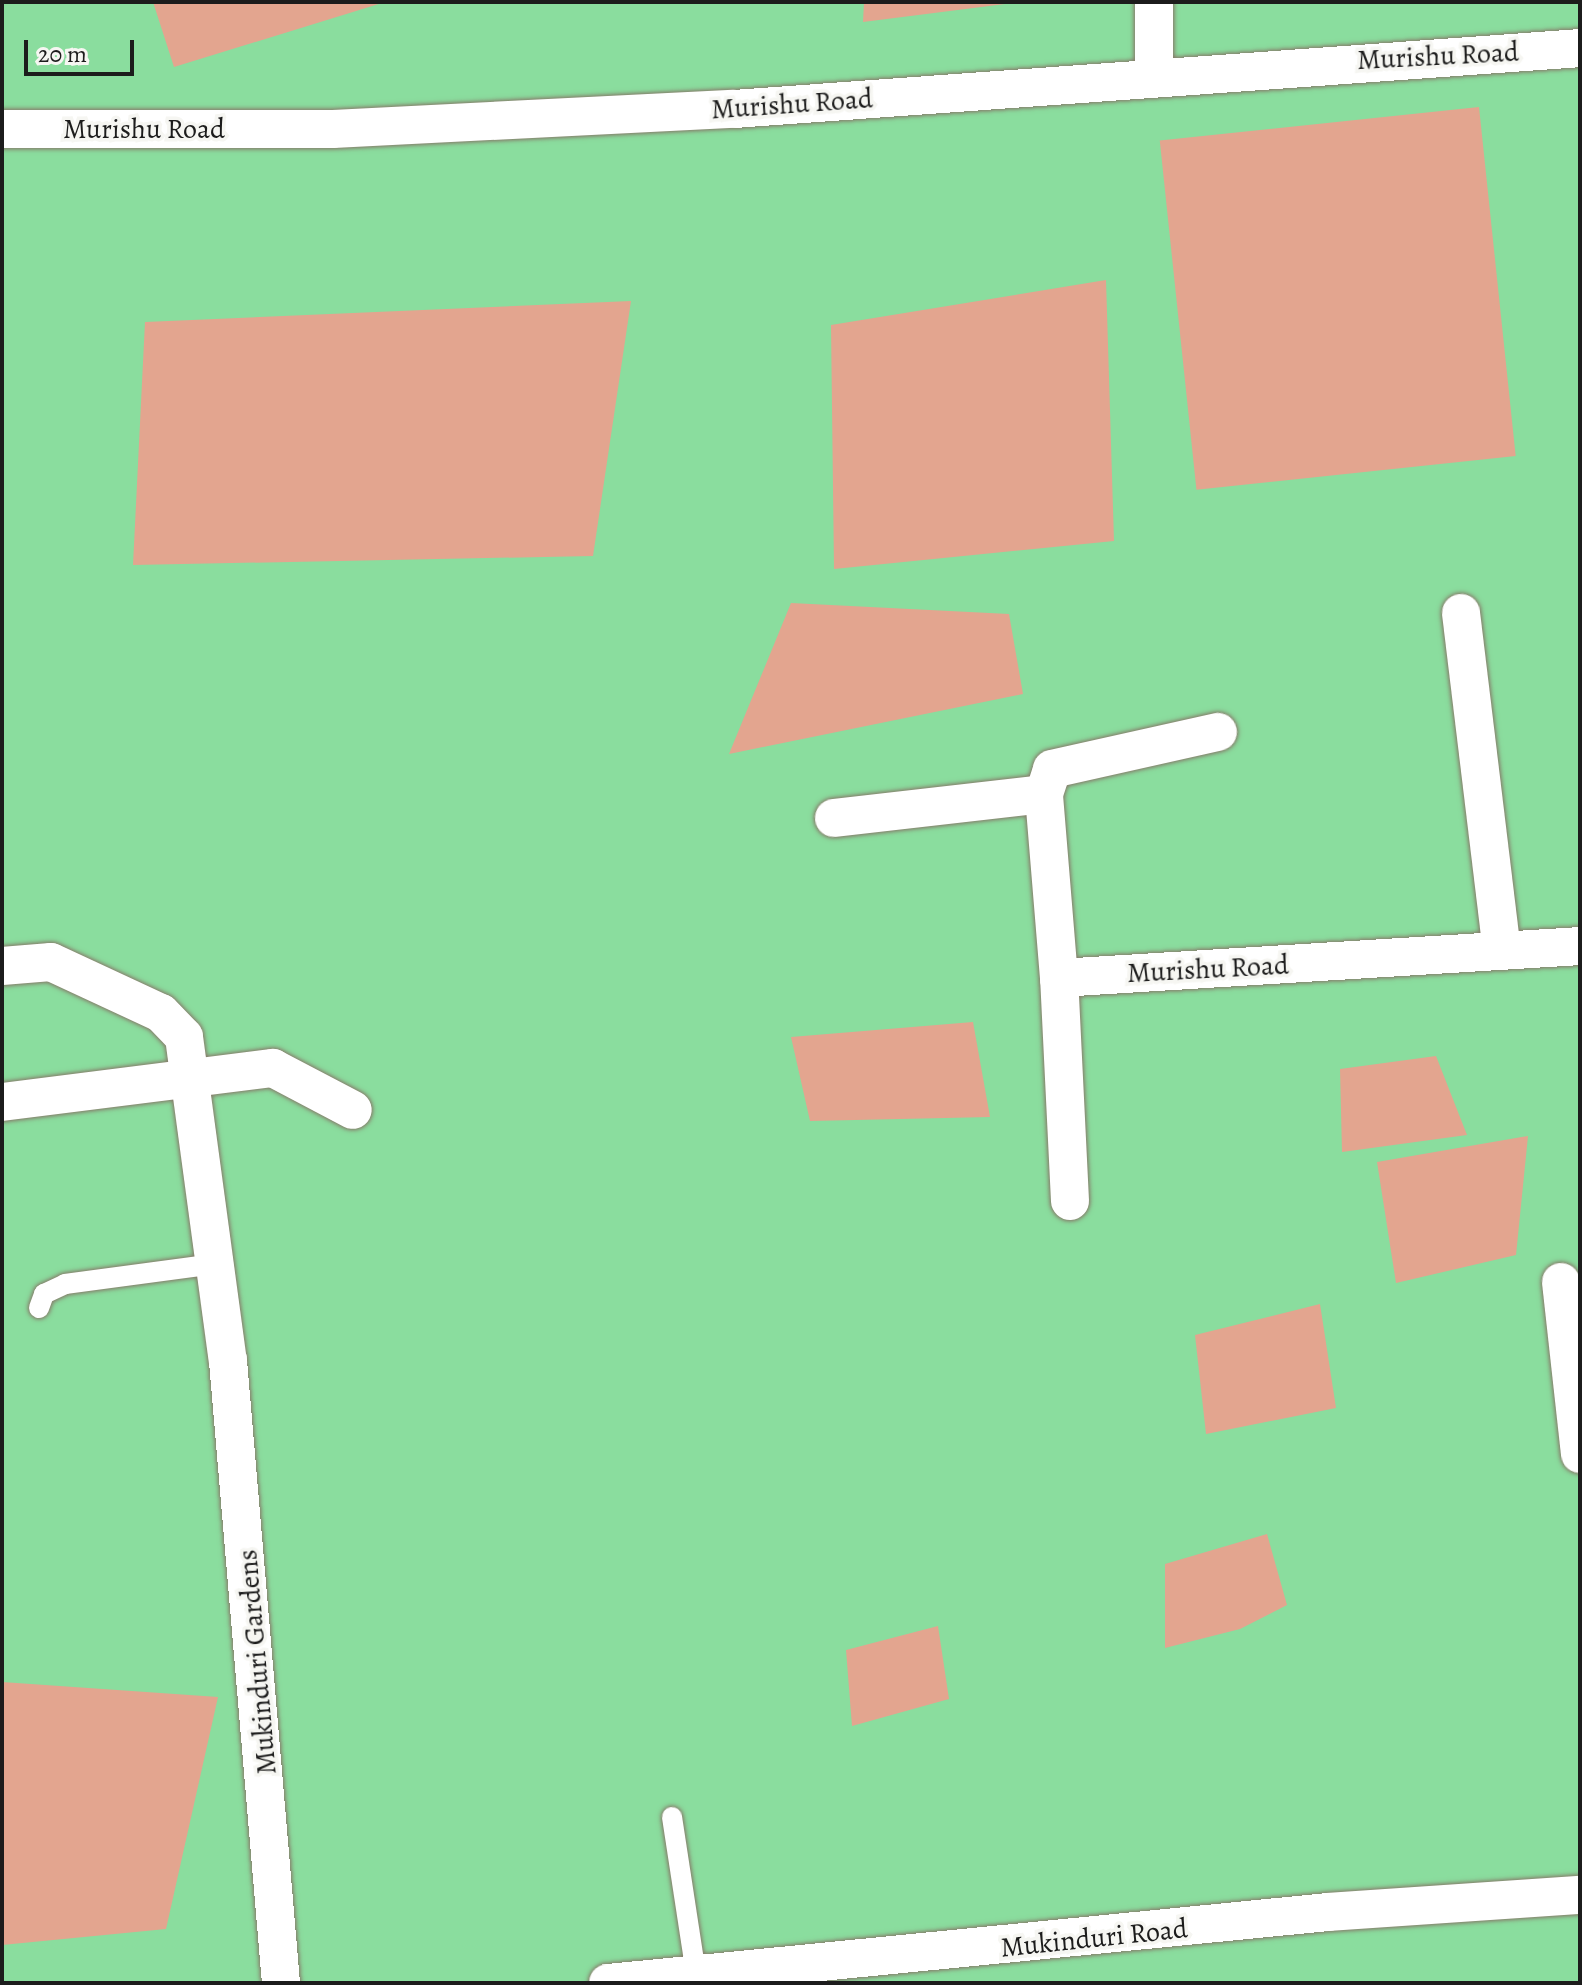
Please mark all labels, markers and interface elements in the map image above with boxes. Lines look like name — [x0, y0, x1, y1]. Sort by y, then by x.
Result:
scale bar — [28, 24, 138, 74]
street label: Murishu Road — [1356, 35, 1520, 77]
text: 20 m — [38, 38, 87, 70]
street label: Murishu Road — [710, 82, 874, 126]
street label: Murishu Road — [63, 112, 225, 146]
street label: Murishu Road — [1126, 948, 1290, 990]
street label: Mukinduri Gardens — [230, 1548, 284, 1776]
street label: Mukinduri Road — [999, 1911, 1189, 1965]

